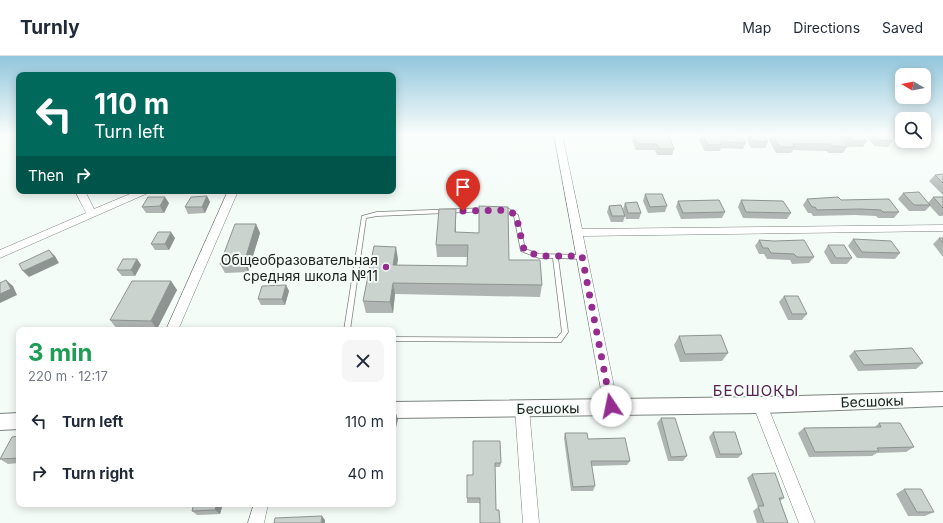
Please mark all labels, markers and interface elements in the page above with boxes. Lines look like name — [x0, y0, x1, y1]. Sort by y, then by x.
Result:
text: Turnly — [20, 16, 80, 39]
text: Map — [742, 19, 771, 36]
text: Directions — [793, 19, 860, 36]
text: Saved — [882, 19, 923, 36]
north arrow — [895, 68, 931, 104]
map controls — [895, 68, 931, 148]
text: 110 m — [94, 87, 169, 121]
icon: left — [28, 88, 80, 140]
button: search — [895, 112, 931, 148]
text: Turn left — [94, 121, 164, 142]
icon: right — [72, 164, 94, 186]
text: Then — [28, 166, 64, 185]
pin — [446, 170, 480, 211]
icon: arrive — [452, 176, 474, 198]
place label: Общеобразовательная средняя школа №11 — [221, 251, 378, 284]
marker: Общеобразовательная средняя школа №11 — [381, 262, 391, 272]
text: 3 min — [28, 338, 93, 367]
button: close — [342, 340, 384, 382]
text: 220 m · 12:17 — [28, 368, 108, 384]
district label: БЕСШОҚЫ — [713, 381, 799, 400]
position arrow — [590, 385, 632, 427]
street label: Бесшокы — [840, 391, 904, 411]
street label: Бесшокы — [516, 399, 580, 417]
icon: left — [28, 410, 50, 432]
text: Turn left — [62, 412, 123, 431]
text: 110 m — [345, 412, 384, 431]
icon: right — [28, 462, 50, 484]
text: Turn right — [62, 464, 134, 483]
text: 40 m — [347, 464, 384, 483]

